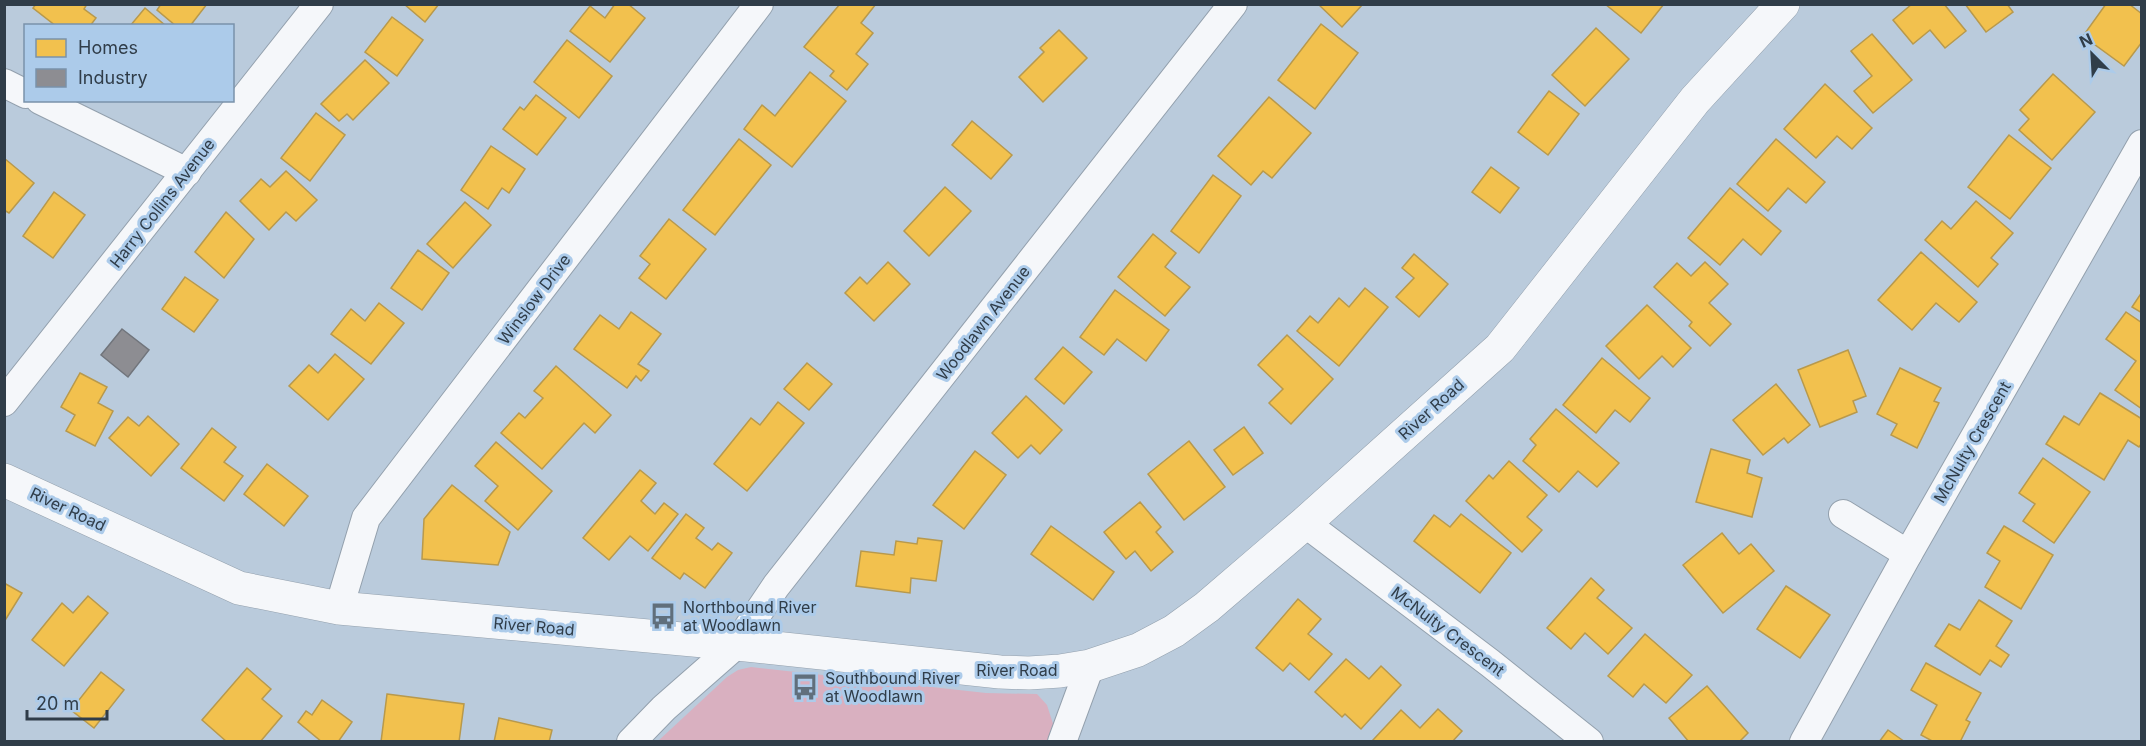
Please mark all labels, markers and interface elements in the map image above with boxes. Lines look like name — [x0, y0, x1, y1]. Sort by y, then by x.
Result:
legend — [24, 24, 234, 102]
north arrow — [2062, 24, 2122, 84]
text: N — [2076, 29, 2096, 52]
text: Homes — [78, 37, 138, 58]
text: Industry — [78, 67, 148, 88]
street label: Harry Collins Avenue — [105, 134, 219, 272]
street label: Winslow Drive — [494, 250, 574, 348]
street label: Woodlawn Avenue — [932, 262, 1034, 384]
street label: River Road — [1394, 374, 1468, 444]
street label: McNulty Crescent — [1929, 378, 2015, 506]
street label: River Road — [27, 483, 109, 535]
street label: McNulty Crescent — [1387, 582, 1509, 680]
place label: Northbound River at Woodlawn — [683, 597, 816, 635]
bus stop icon: Northbound River at Woodlawn — [648, 601, 678, 631]
street label: River Road — [493, 612, 575, 640]
street label: River Road — [976, 660, 1058, 680]
place label: Southbound River at Woodlawn — [825, 668, 960, 706]
bus stop icon: Southbound River at Woodlawn — [790, 672, 820, 702]
scale bar — [27, 683, 106, 721]
text: 20 m — [36, 693, 79, 714]

